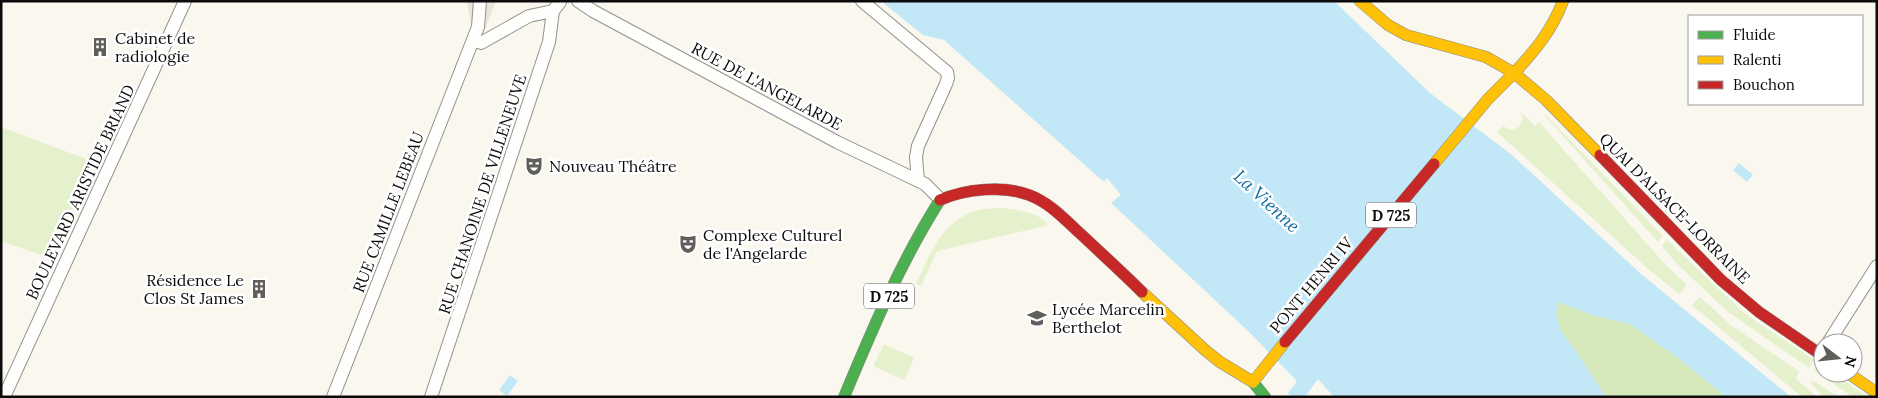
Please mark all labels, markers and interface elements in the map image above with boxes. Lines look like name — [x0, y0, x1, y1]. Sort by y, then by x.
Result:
legend — [1688, 15, 1863, 105]
text: Fluide — [1733, 25, 1776, 44]
place label: Cabinet de radiologie — [115, 28, 195, 66]
building icon: Cabinet de radiologie — [89, 36, 111, 58]
street label: RUE DE L'ANGELARDE — [688, 38, 846, 134]
text: Ralenti — [1733, 50, 1781, 69]
street label: RUE CHANOINE DE VILLENEUVE — [434, 72, 530, 316]
text: Bouchon — [1733, 75, 1795, 94]
street label: BOULEVARD ARISTIDE BRIAND — [21, 81, 139, 303]
street label: QUAI D'ALSACE-LORRAINE — [1595, 128, 1755, 288]
street label: RUE CAMILLE LEBEAU — [348, 129, 428, 295]
theatre icon: Nouveau Théâtre — [523, 155, 545, 177]
place label: Nouveau Théâtre — [549, 156, 677, 176]
water label: La Vienne — [1229, 165, 1305, 237]
road number: D 725 — [1366, 202, 1416, 228]
place label: Complexe Culturel de l'Angelarde — [703, 225, 842, 263]
theatre icon: Complexe Culturel de l'Angelarde — [677, 233, 699, 255]
street label: PONT HENRI IV — [1265, 233, 1357, 337]
place label: Résidence Le Clos St James — [144, 270, 244, 308]
building icon: Résidence Le Clos St James — [248, 278, 270, 300]
road number: D 725 — [864, 284, 914, 308]
place label: Lycée Marcelin Berthelot — [1052, 299, 1165, 337]
school or university icon: Lycée Marcelin Berthelot — [1026, 307, 1048, 329]
north arrow — [1813, 333, 1863, 383]
text: N — [1840, 354, 1861, 369]

